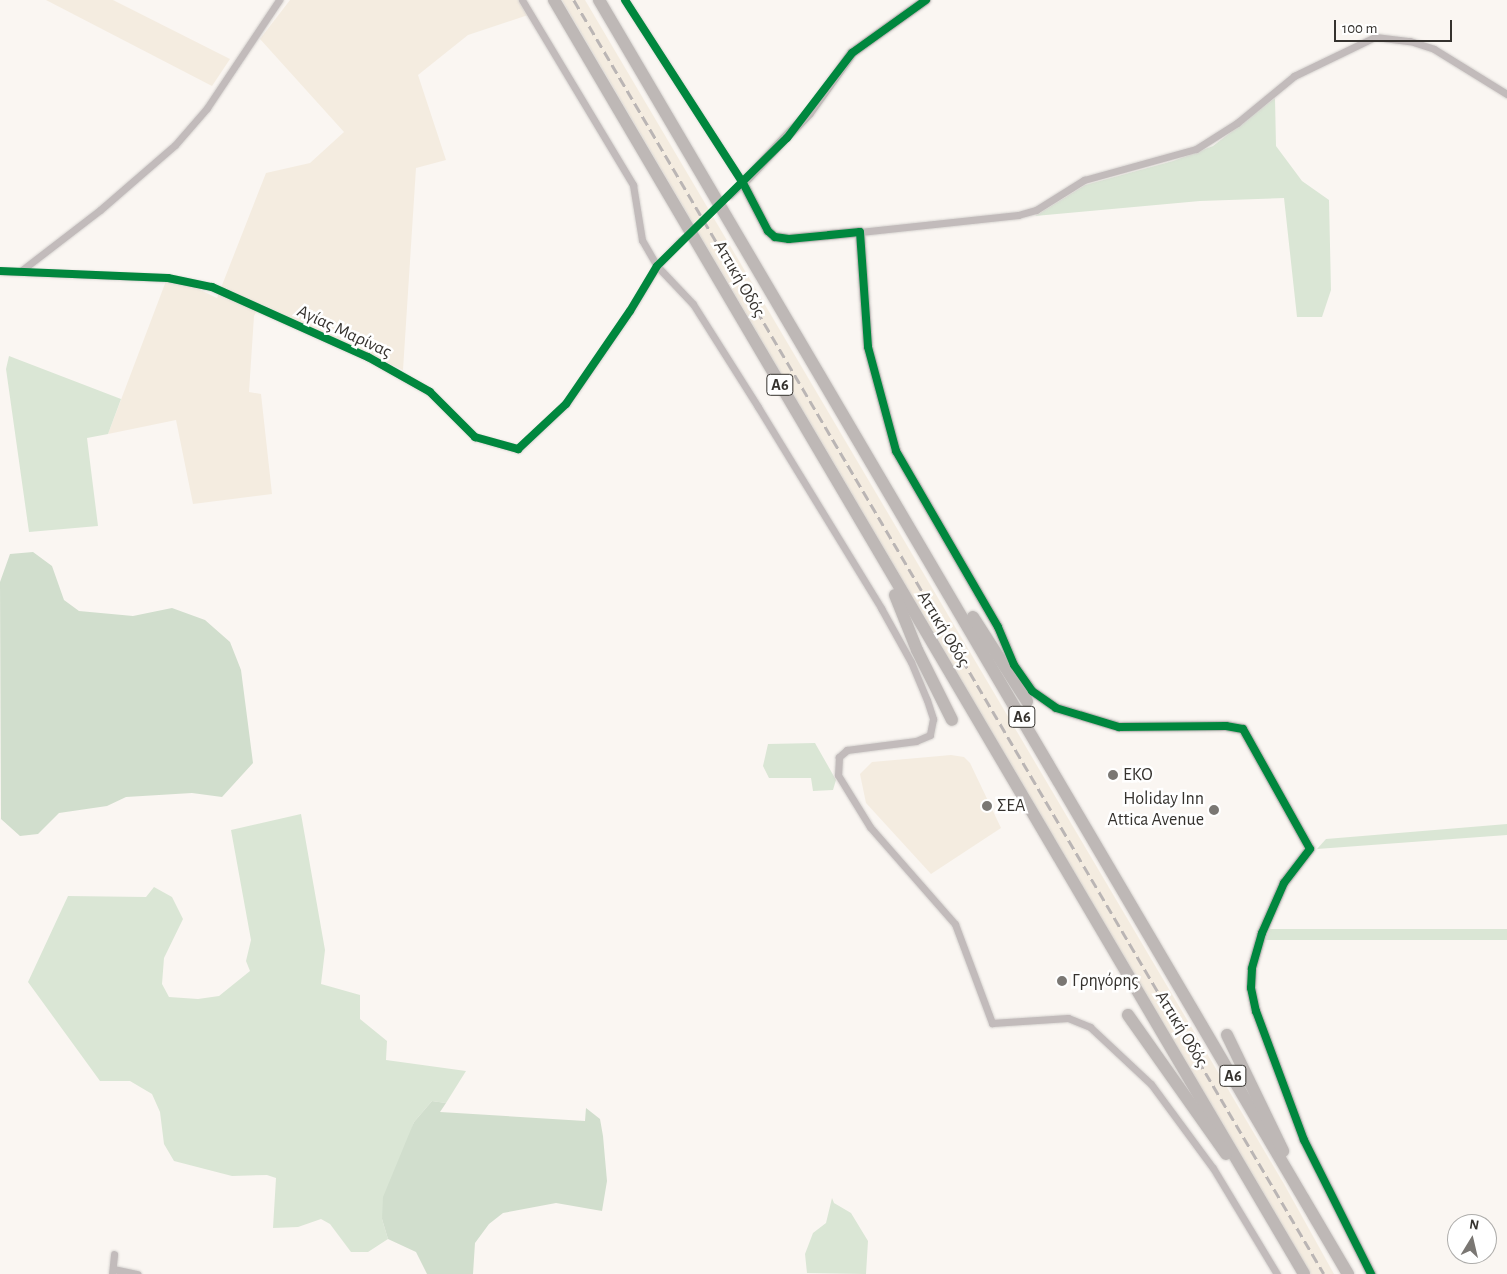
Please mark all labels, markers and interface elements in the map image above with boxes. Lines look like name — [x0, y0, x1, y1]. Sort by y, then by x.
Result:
scale bar — [1337, 10, 1454, 42]
text: 100 m — [1342, 21, 1377, 36]
street label: Αττική Οδός — [709, 237, 769, 321]
street label: Αγίας Μαρίνας — [293, 301, 395, 363]
road number: Α6 — [766, 372, 794, 398]
street label: Αττική Οδός — [912, 587, 974, 671]
road number: Α6 — [1008, 704, 1036, 730]
place label: EKO — [1123, 764, 1153, 786]
marker: EKO — [1107, 769, 1119, 781]
place label: Holiday Inn Attica Avenue — [1108, 789, 1204, 832]
place label: ΣΕΑ — [997, 795, 1025, 817]
marker: ΣΕΑ — [981, 800, 993, 812]
marker: Holiday Inn Attica Avenue — [1208, 804, 1220, 816]
place label: Γρηγόρης — [1072, 970, 1138, 992]
marker: Γρηγόρης — [1056, 975, 1068, 987]
street label: Αττική Οδός — [1150, 987, 1212, 1071]
road number: Α6 — [1219, 1062, 1247, 1090]
north arrow — [1447, 1214, 1497, 1264]
text: N — [1468, 1217, 1480, 1233]

